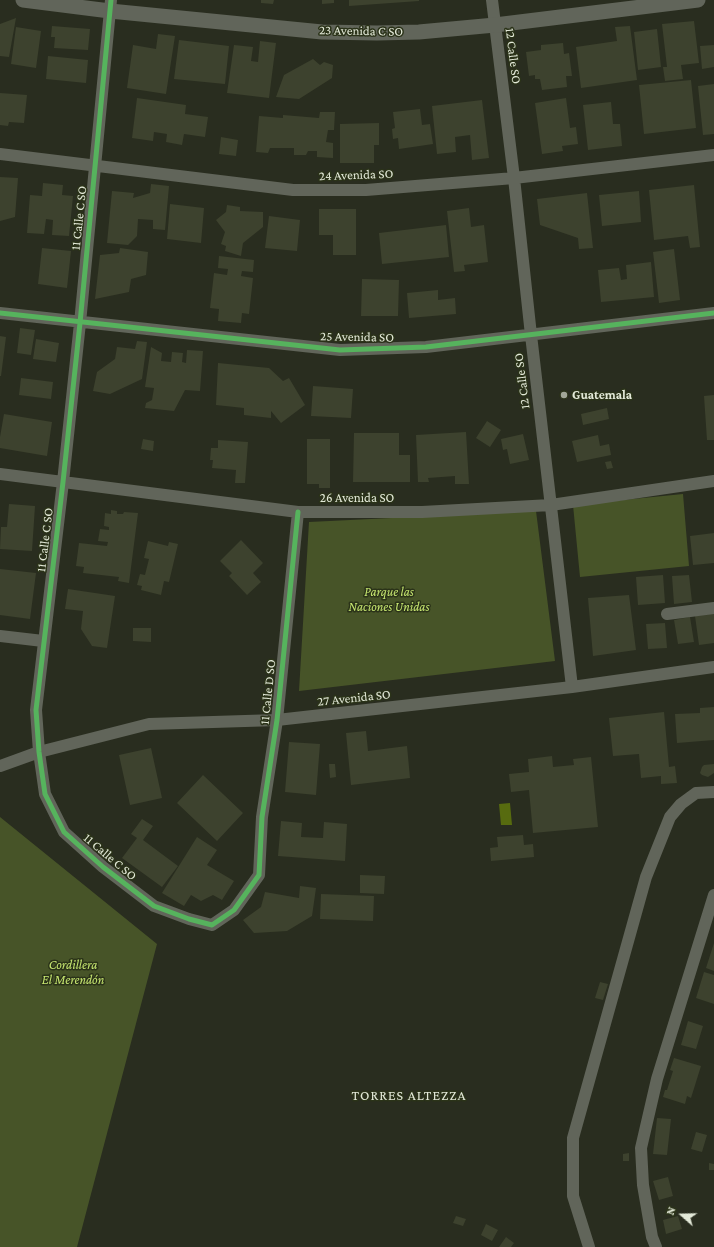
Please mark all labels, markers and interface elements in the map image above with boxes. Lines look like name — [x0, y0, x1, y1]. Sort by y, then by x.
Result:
street label: 23 Avenida C SO — [319, 22, 403, 40]
street label: 12 Calle SO — [502, 27, 524, 85]
street label: 24 Avenida SO — [319, 166, 393, 184]
street label: 11 Calle C SO — [68, 185, 90, 251]
street label: 25 Avenida SO — [320, 329, 394, 345]
street label: 12 Calle SO — [511, 352, 533, 410]
place label: Guatemala — [572, 387, 632, 403]
marker: Guatemala — [559, 390, 569, 400]
street label: 26 Avenida SO — [320, 490, 394, 506]
street label: 11 Calle C SO — [33, 507, 57, 573]
park label: Parque las Naciones Unidas — [349, 584, 429, 615]
street label: 11 Calle D SO — [257, 659, 279, 725]
street label: 27 Avenida SO — [317, 686, 391, 710]
street label: 11 Calle C SO — [80, 830, 140, 884]
park label: Cordillera El Merendón — [42, 957, 104, 988]
district label: TORRES ALTEZZA — [352, 1088, 466, 1104]
north arrow — [662, 1195, 702, 1235]
text: N — [664, 1205, 678, 1216]

